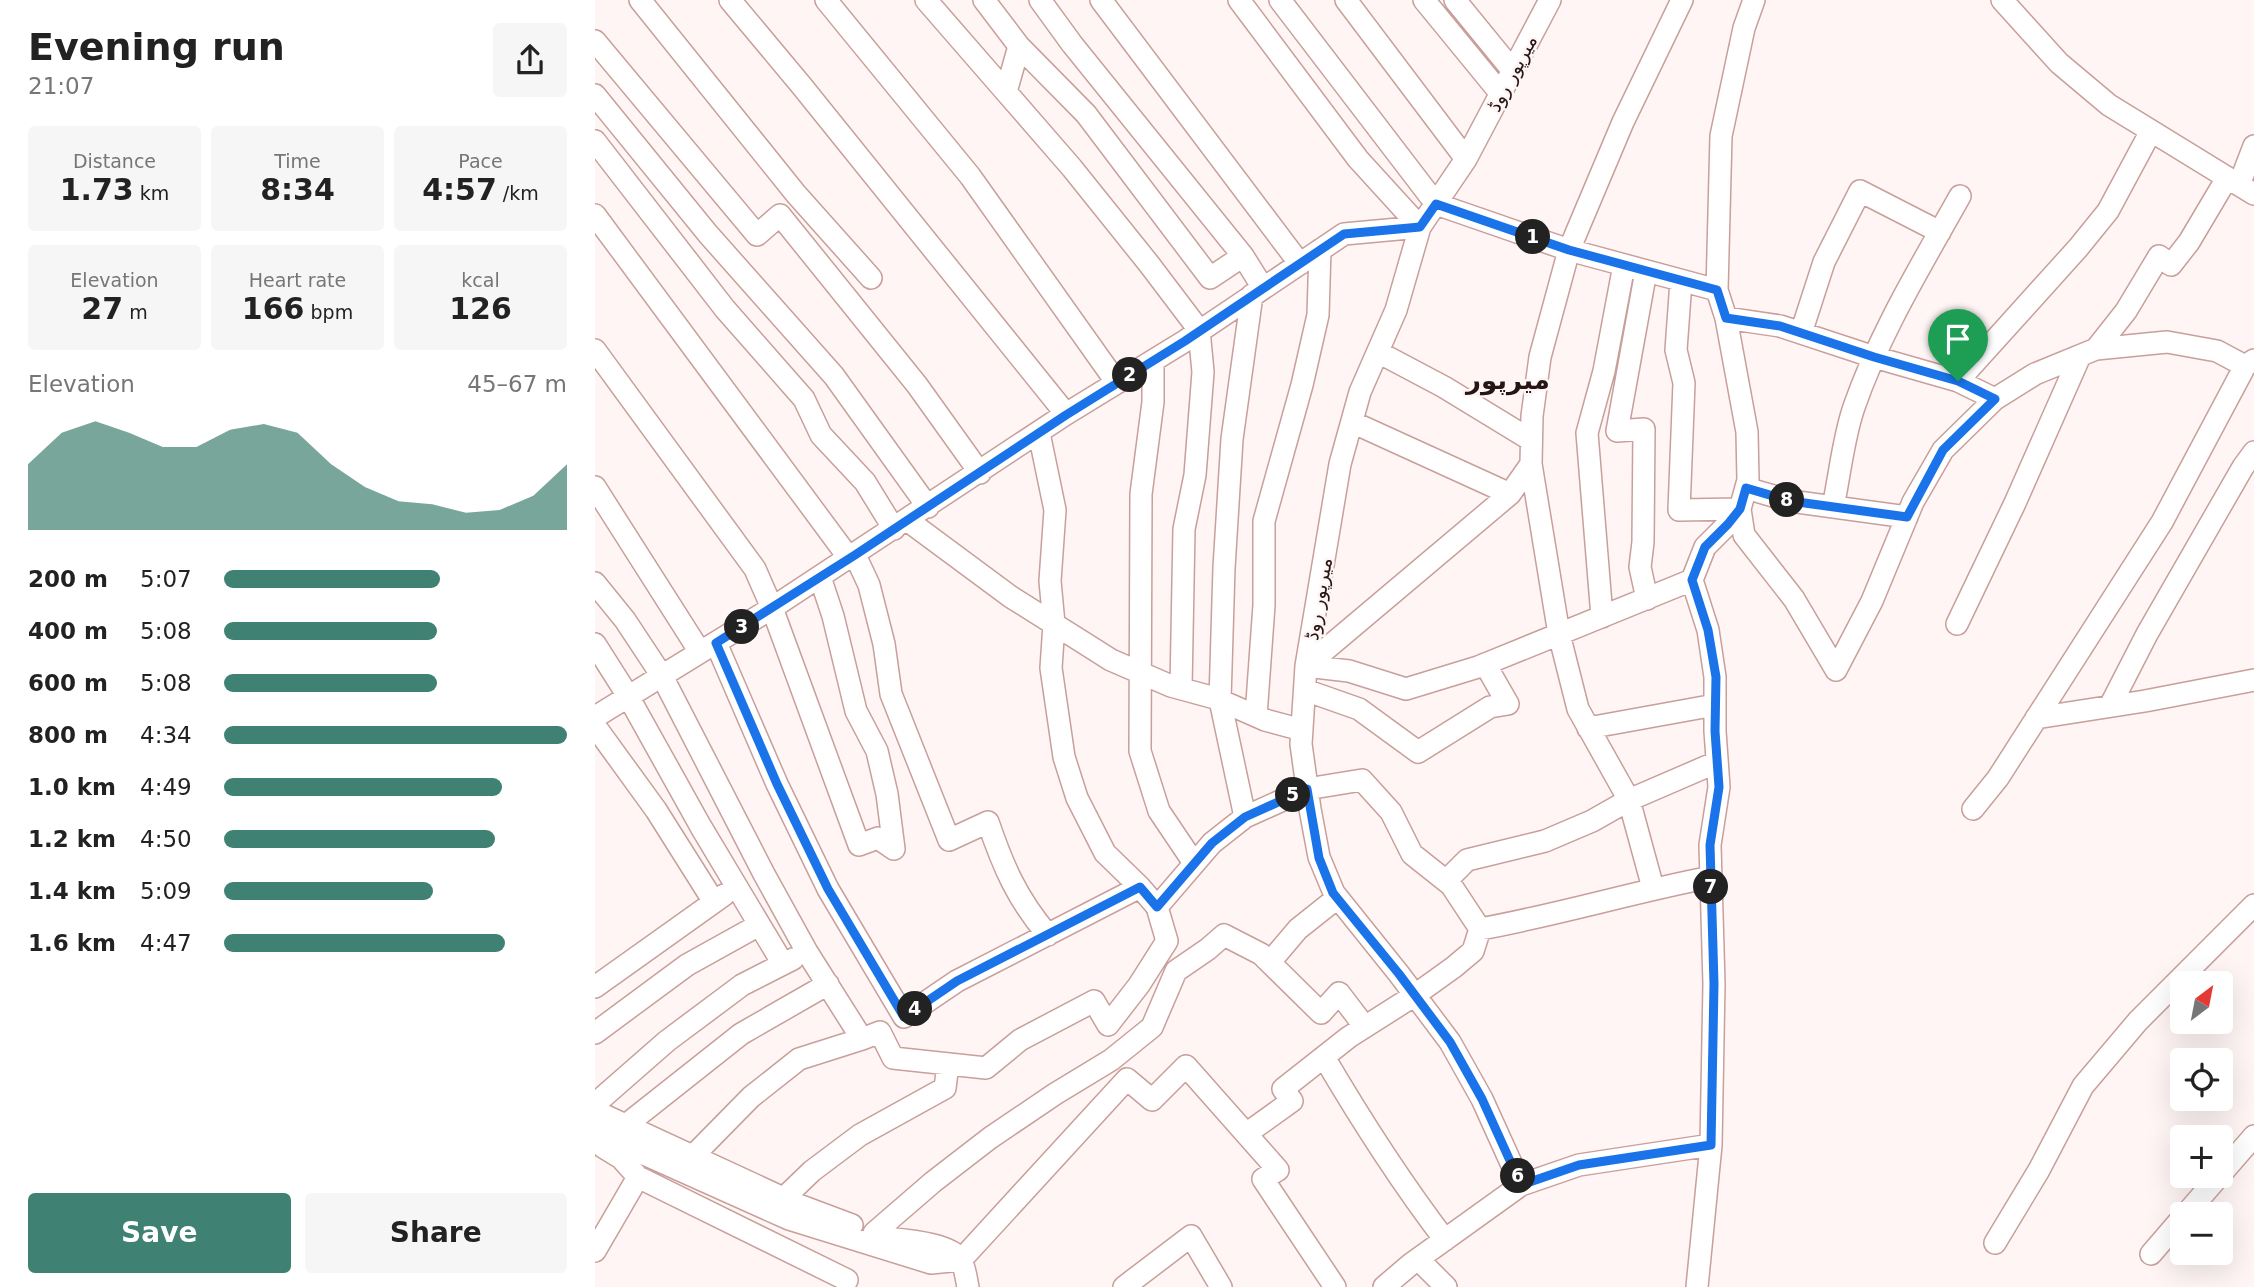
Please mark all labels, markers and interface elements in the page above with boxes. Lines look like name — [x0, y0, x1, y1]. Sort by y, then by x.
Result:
button: share — [493, 23, 567, 97]
text: Evening run — [28, 25, 285, 69]
street label: میرپور روڈ — [1483, 31, 1542, 116]
text: 21:07 — [28, 73, 94, 99]
text: Distance — [73, 150, 156, 172]
text: Time — [274, 150, 321, 172]
text: Pace — [458, 150, 503, 172]
text: 1.73 — [60, 172, 134, 207]
text: 8:34 — [260, 172, 335, 207]
text: 4:57 — [422, 172, 497, 207]
text: km — [134, 182, 169, 204]
text: /km — [497, 182, 539, 204]
pin: 1 — [1515, 219, 1551, 254]
text: 1 — [1526, 225, 1539, 247]
text: Elevation — [70, 269, 159, 291]
text: Heart rate — [249, 269, 346, 291]
text: kcal — [461, 269, 500, 291]
text: 27 — [81, 291, 123, 326]
text: 166 — [242, 291, 304, 326]
text: 126 — [449, 291, 512, 326]
text: m — [123, 301, 148, 323]
text: bpm — [304, 301, 353, 323]
pin — [1928, 309, 1988, 381]
icon: arrive — [1939, 320, 1977, 358]
pin: 2 — [1113, 358, 1147, 392]
text: 2 — [1123, 363, 1136, 385]
district label: میرپور — [1464, 365, 1550, 396]
text: Elevation — [28, 371, 135, 397]
text: 45–67 m — [467, 371, 567, 397]
pin: 8 — [1769, 482, 1805, 518]
text: 8 — [1780, 488, 1793, 510]
street label: میرپور روڈ — [1300, 556, 1337, 642]
text: 200 m — [28, 566, 108, 592]
text: 5:07 — [140, 566, 192, 592]
pin: 3 — [725, 610, 759, 644]
text: 3 — [735, 615, 748, 637]
text: 400 m — [28, 618, 108, 644]
text: 5:08 — [140, 618, 192, 644]
text: 600 m — [28, 670, 108, 696]
text: 5:08 — [140, 670, 192, 696]
text: 800 m — [28, 722, 108, 748]
text: 4:34 — [140, 722, 192, 748]
text: 1.0 km — [28, 774, 116, 800]
text: 4:49 — [140, 774, 192, 800]
pin: 5 — [1275, 778, 1311, 812]
text: 5 — [1286, 783, 1299, 805]
text: 1.2 km — [28, 826, 116, 852]
text: 4:50 — [140, 826, 192, 852]
pin: 7 — [1693, 870, 1729, 904]
text: 7 — [1704, 875, 1717, 897]
text: 1.4 km — [28, 878, 116, 904]
text: 5:09 — [140, 878, 192, 904]
text: 1.6 km — [28, 930, 116, 956]
text: 4:47 — [140, 930, 192, 956]
north arrow — [2170, 971, 2233, 1034]
map controls — [2170, 971, 2233, 1265]
pin: 4 — [897, 992, 933, 1026]
text: 4 — [908, 997, 921, 1019]
button: locate — [2170, 1048, 2233, 1111]
button: + — [2170, 1125, 2233, 1188]
pin: 6 — [1501, 1158, 1535, 1194]
text: 6 — [1511, 1164, 1524, 1186]
button: Save — [28, 1193, 291, 1273]
button: Share — [305, 1193, 567, 1273]
button: − — [2170, 1202, 2233, 1265]

